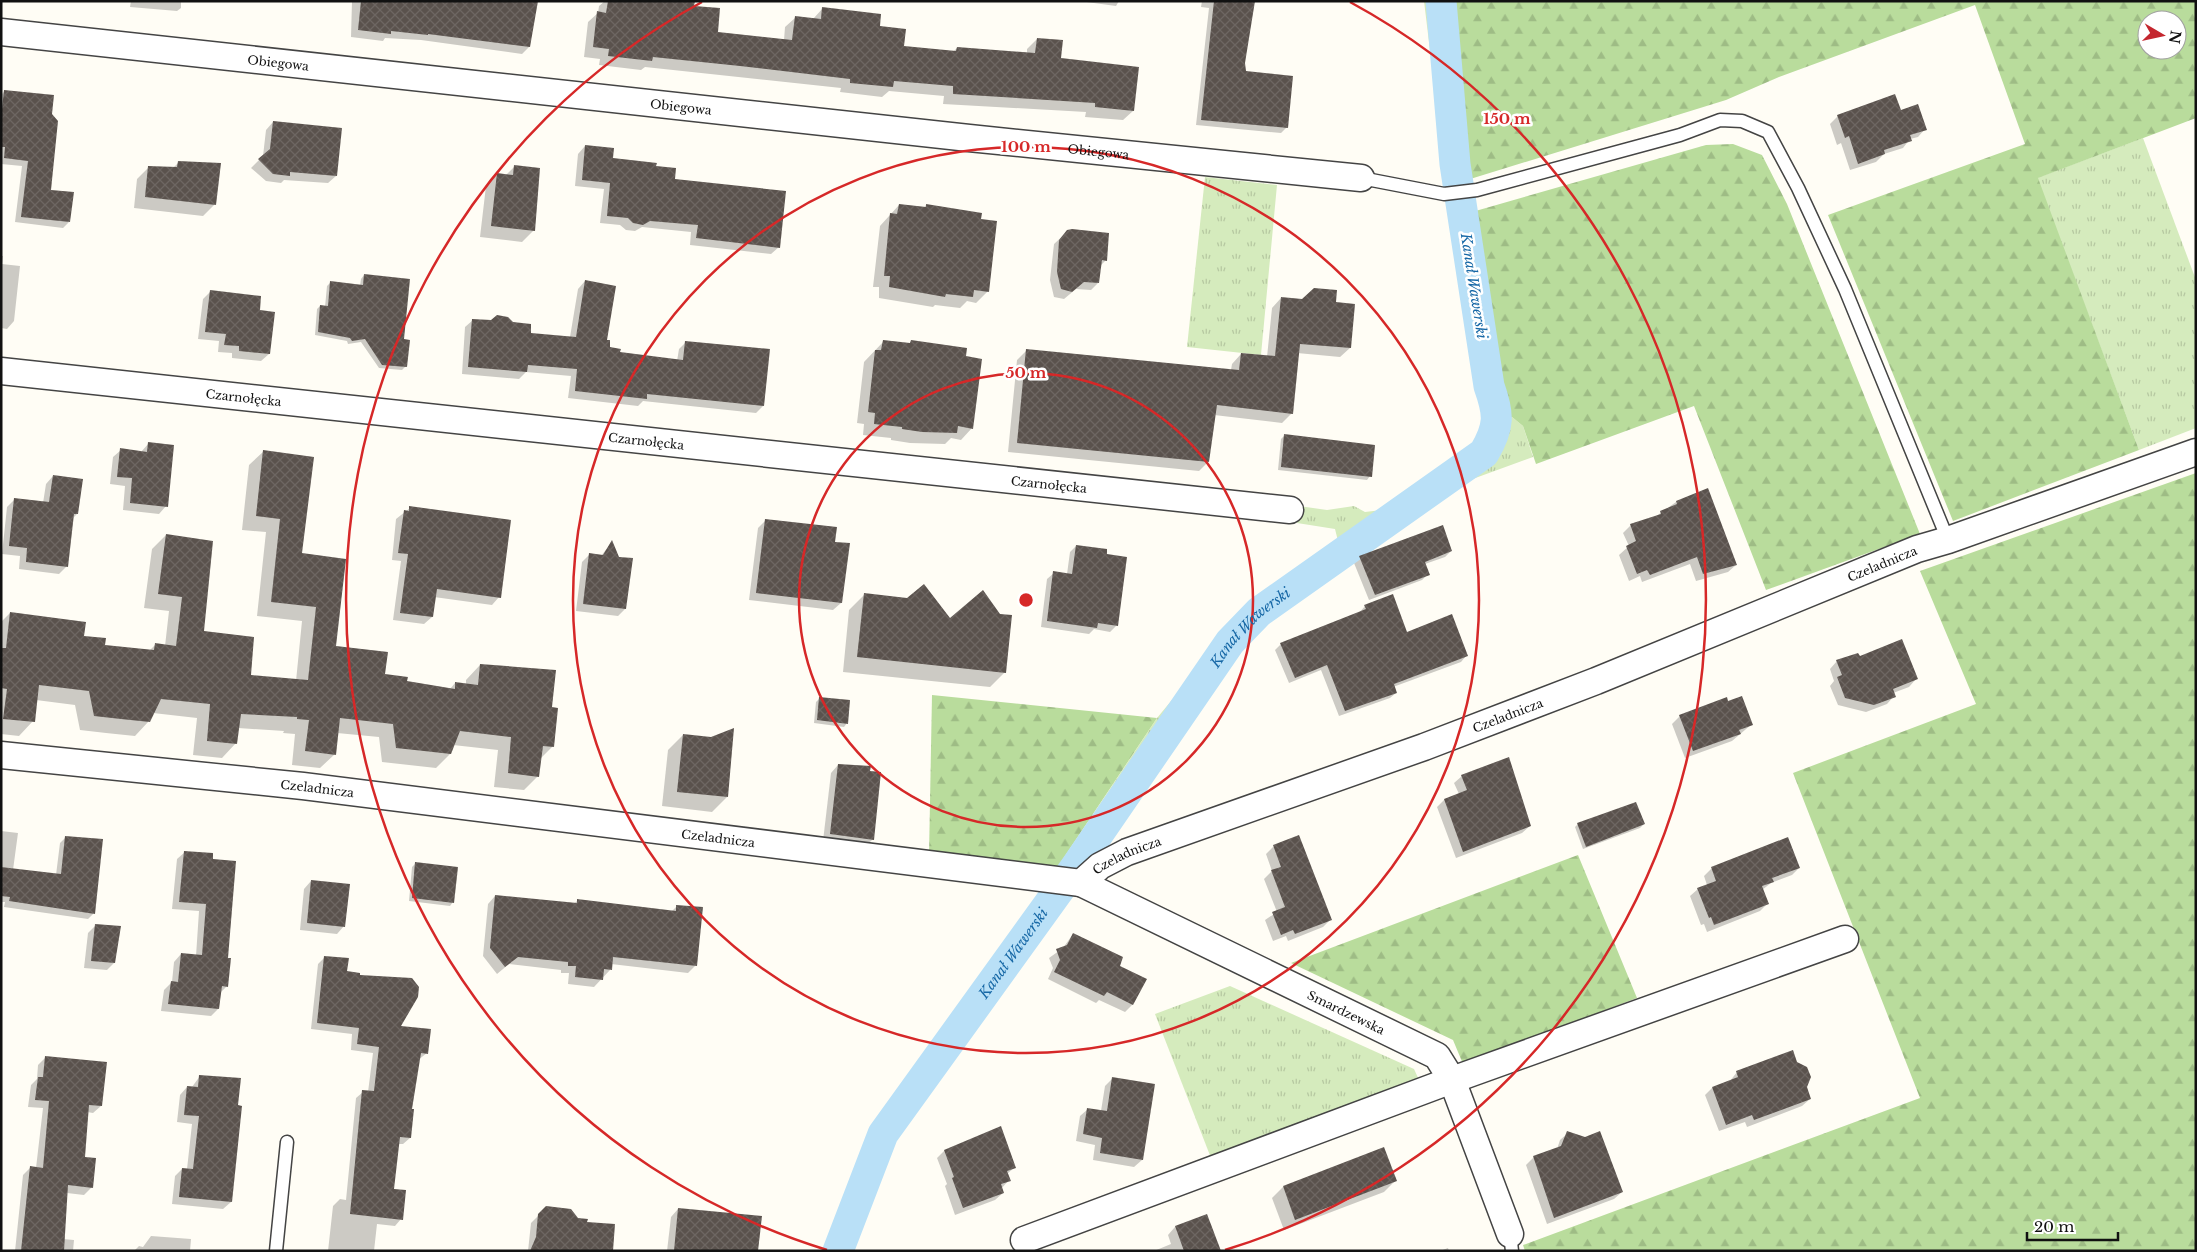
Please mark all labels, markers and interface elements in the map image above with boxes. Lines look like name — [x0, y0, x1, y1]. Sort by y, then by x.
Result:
north arrow — [2137, 10, 2187, 60]
text: N — [2165, 29, 2185, 45]
street label: Obiegowa — [247, 52, 310, 73]
street label: Obiegowa — [649, 96, 713, 117]
text: 150 m — [1483, 109, 1531, 128]
text: 100 m — [1001, 137, 1051, 156]
street label: Obiegowa — [1067, 141, 1130, 162]
water label: Kanał Wawerski — [1457, 231, 1491, 340]
text: 50 m — [1006, 363, 1047, 382]
street label: Czarnołęcka — [205, 386, 283, 409]
street label: Czarnołęcka — [608, 429, 685, 452]
street label: Czarnołęcka — [1010, 472, 1088, 496]
street label: Czeladnicza — [1845, 542, 1919, 584]
water label: Kanał Wawerski — [1206, 584, 1294, 672]
centre of rings — [1017, 591, 1035, 609]
street label: Czeladnicza — [1470, 695, 1545, 735]
street label: Czeladnicza — [280, 776, 355, 800]
street label: Czeladnicza — [681, 826, 756, 850]
street label: Czeladnicza — [1089, 833, 1163, 877]
water label: Kanał Wawerski — [974, 905, 1052, 1003]
street label: Smardzewska — [1305, 987, 1388, 1037]
scale bar — [2027, 1210, 2118, 1242]
text: 20 m — [2034, 1217, 2074, 1236]

